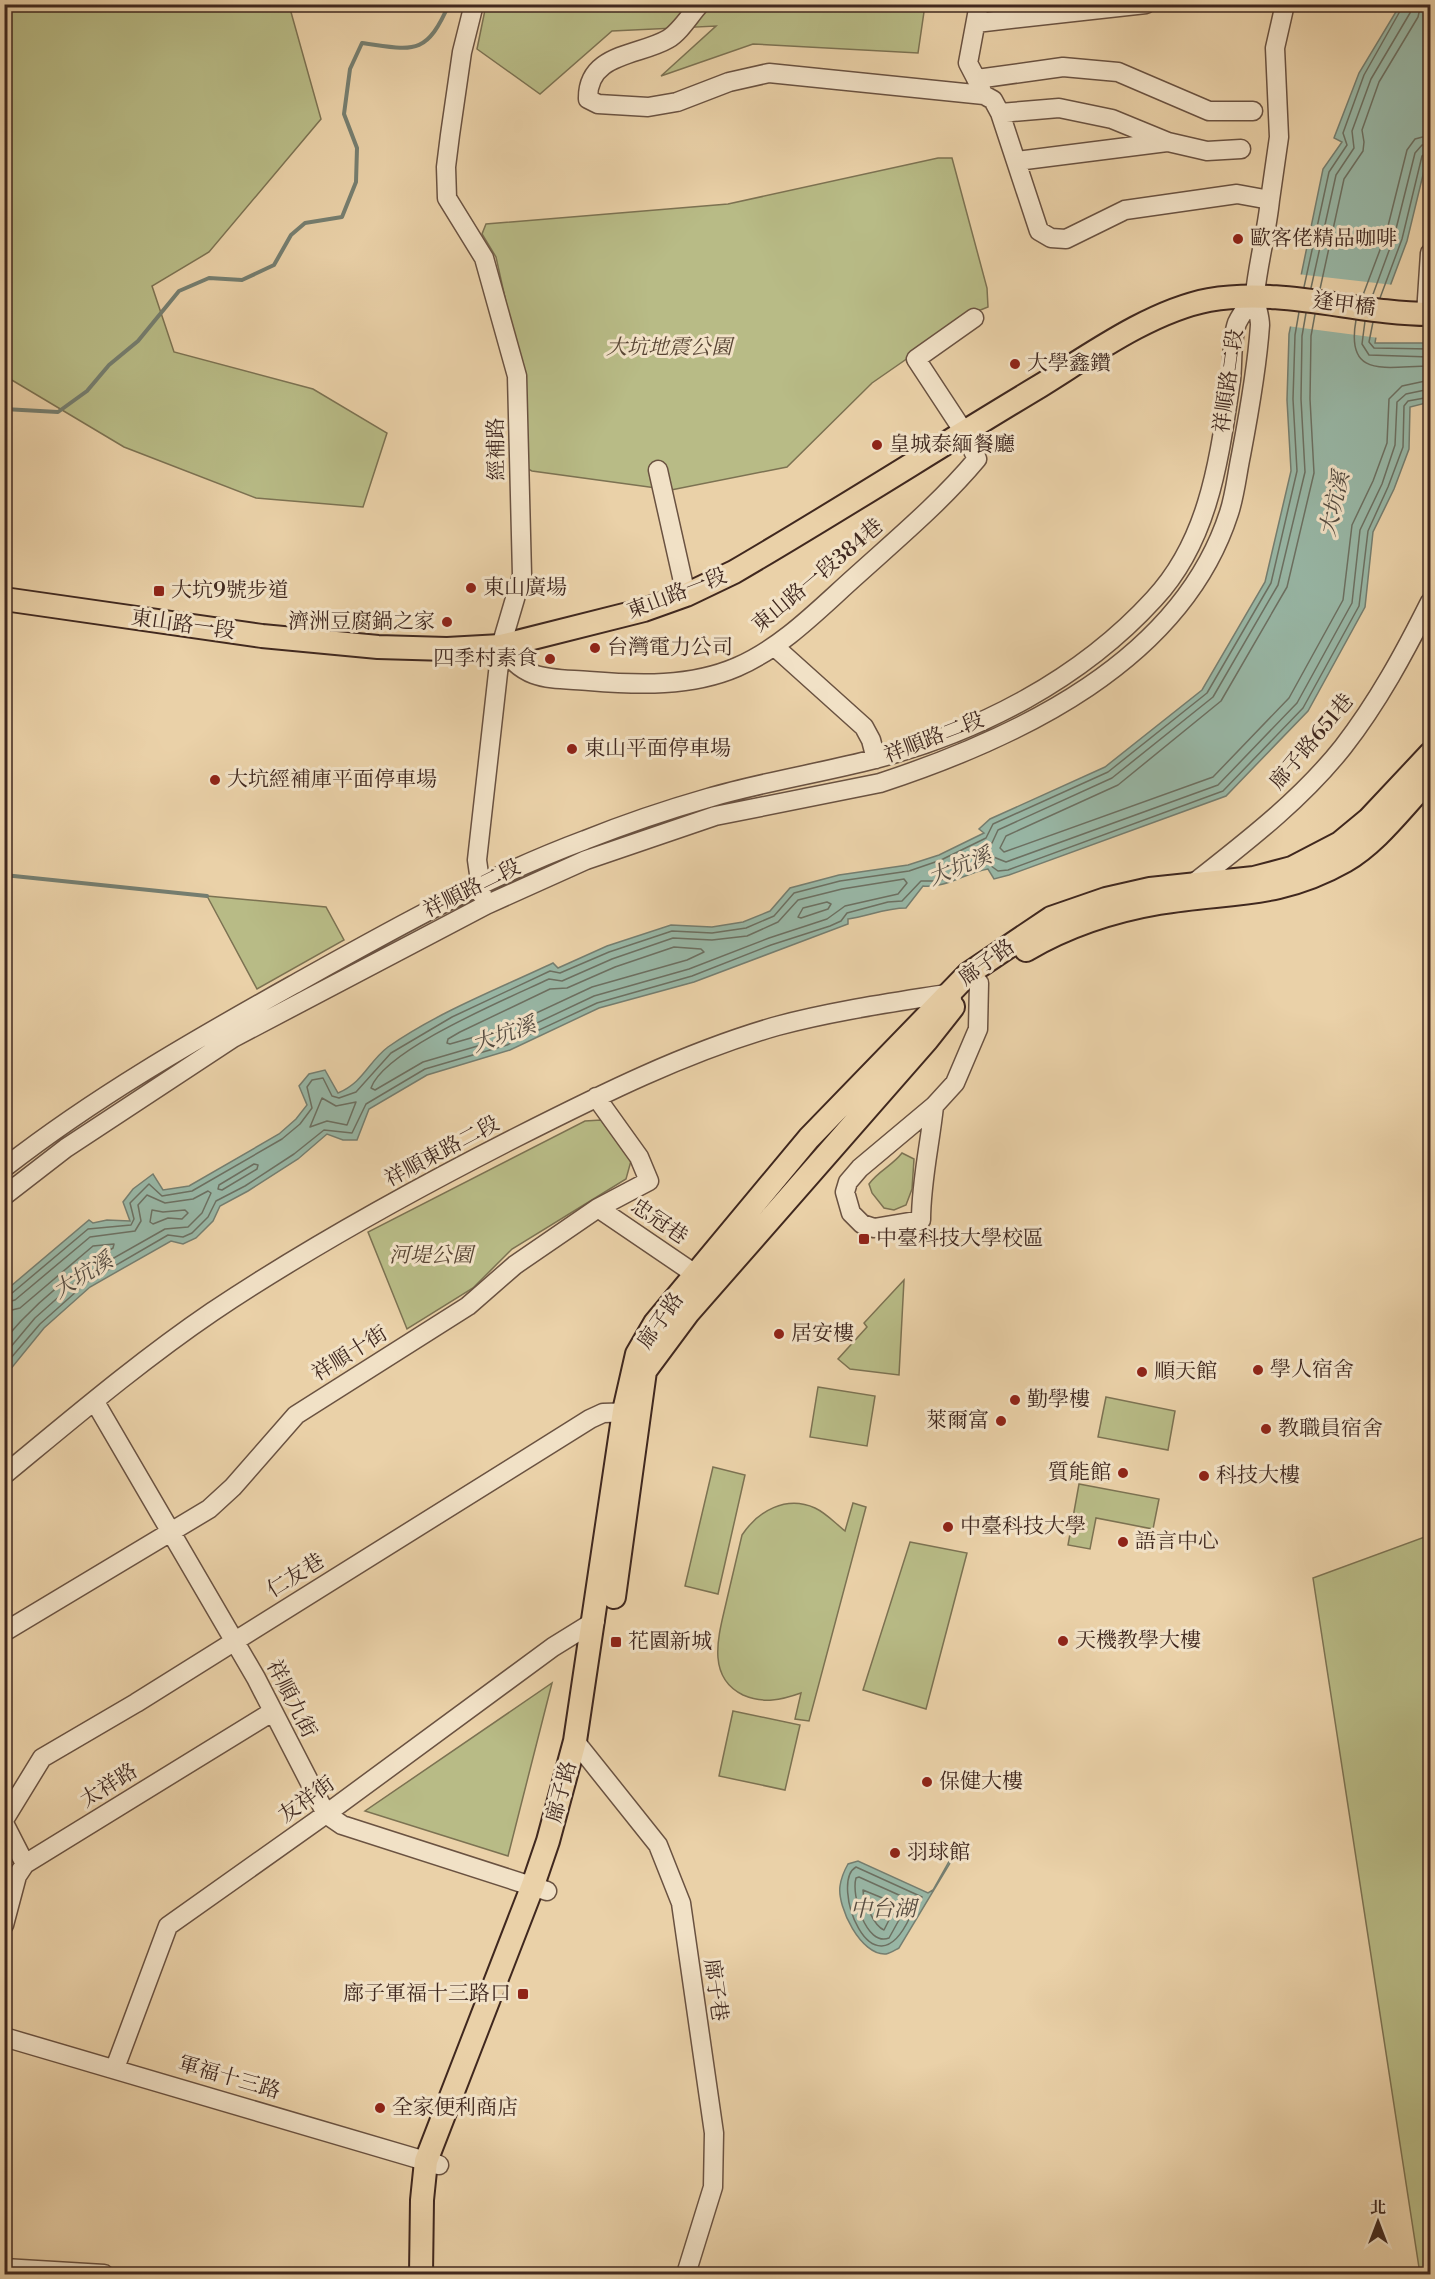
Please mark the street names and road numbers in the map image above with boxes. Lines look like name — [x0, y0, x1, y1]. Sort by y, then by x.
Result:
street label: 逢甲橋 — [1311, 288, 1377, 322]
street label: 祥順路二段 — [1209, 327, 1249, 435]
street label: 經補路 — [483, 417, 511, 481]
street label: 東山路一段384巷 — [747, 514, 889, 638]
street label: 東山路一段 — [623, 563, 731, 625]
street label: 東山路一段 — [129, 605, 237, 645]
street label: 廍子路651巷 — [1264, 689, 1360, 795]
street label: 祥順路二段 — [880, 707, 988, 769]
street label: 祥順路二段 — [419, 854, 525, 924]
street label: 廍子路 — [954, 934, 1020, 992]
street label: 祥順東路二段 — [380, 1111, 504, 1193]
street label: 忠冠巷 — [626, 1194, 692, 1250]
street label: 廍子路 — [632, 1288, 690, 1354]
street label: 祥順十街 — [307, 1321, 393, 1387]
street label: 仁友巷 — [262, 1548, 330, 1604]
street label: 祥順九街 — [260, 1656, 322, 1742]
street label: 太祥路 — [75, 1758, 143, 1814]
street label: 廍子路 — [541, 1758, 583, 1826]
street label: 友祥街 — [274, 1771, 340, 1829]
street label: 廍子巷 — [698, 1957, 732, 2023]
street label: 軍福十三路 — [175, 2051, 283, 2105]

